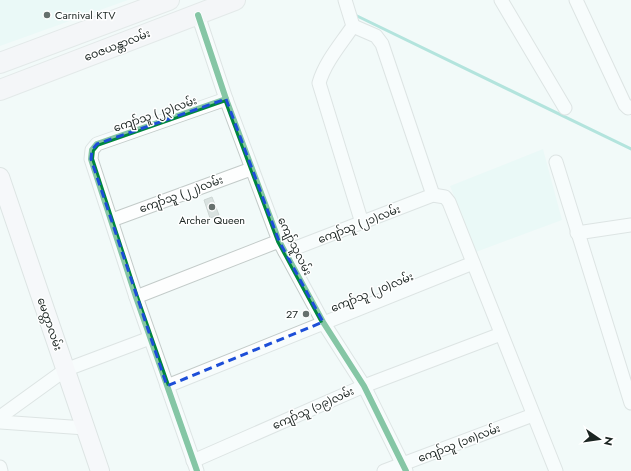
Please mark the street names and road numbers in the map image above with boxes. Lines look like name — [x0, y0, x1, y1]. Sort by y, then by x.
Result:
street label: ဝေဇယန္တာလမ်း — [82, 25, 153, 66]
street label: ကျော်သူ (၂၃)လမ်း — [111, 92, 199, 137]
street label: ကျော်သူ (၂၂)လမ်း — [137, 171, 226, 218]
street label: ကျော်သူ (၂၁)လမ်း — [315, 201, 403, 248]
street label: ကျော်သူလမ်း — [273, 214, 316, 278]
street label: ကျော်သူ (၂၀)လမ်း — [328, 268, 416, 317]
street label: မေတ္တာလမ်း — [32, 295, 67, 353]
street label: ကျော်သူ (၁၉)လမ်း — [270, 383, 357, 434]
street label: ကျော်သူ (၁၈)လမ်း — [415, 420, 503, 467]

